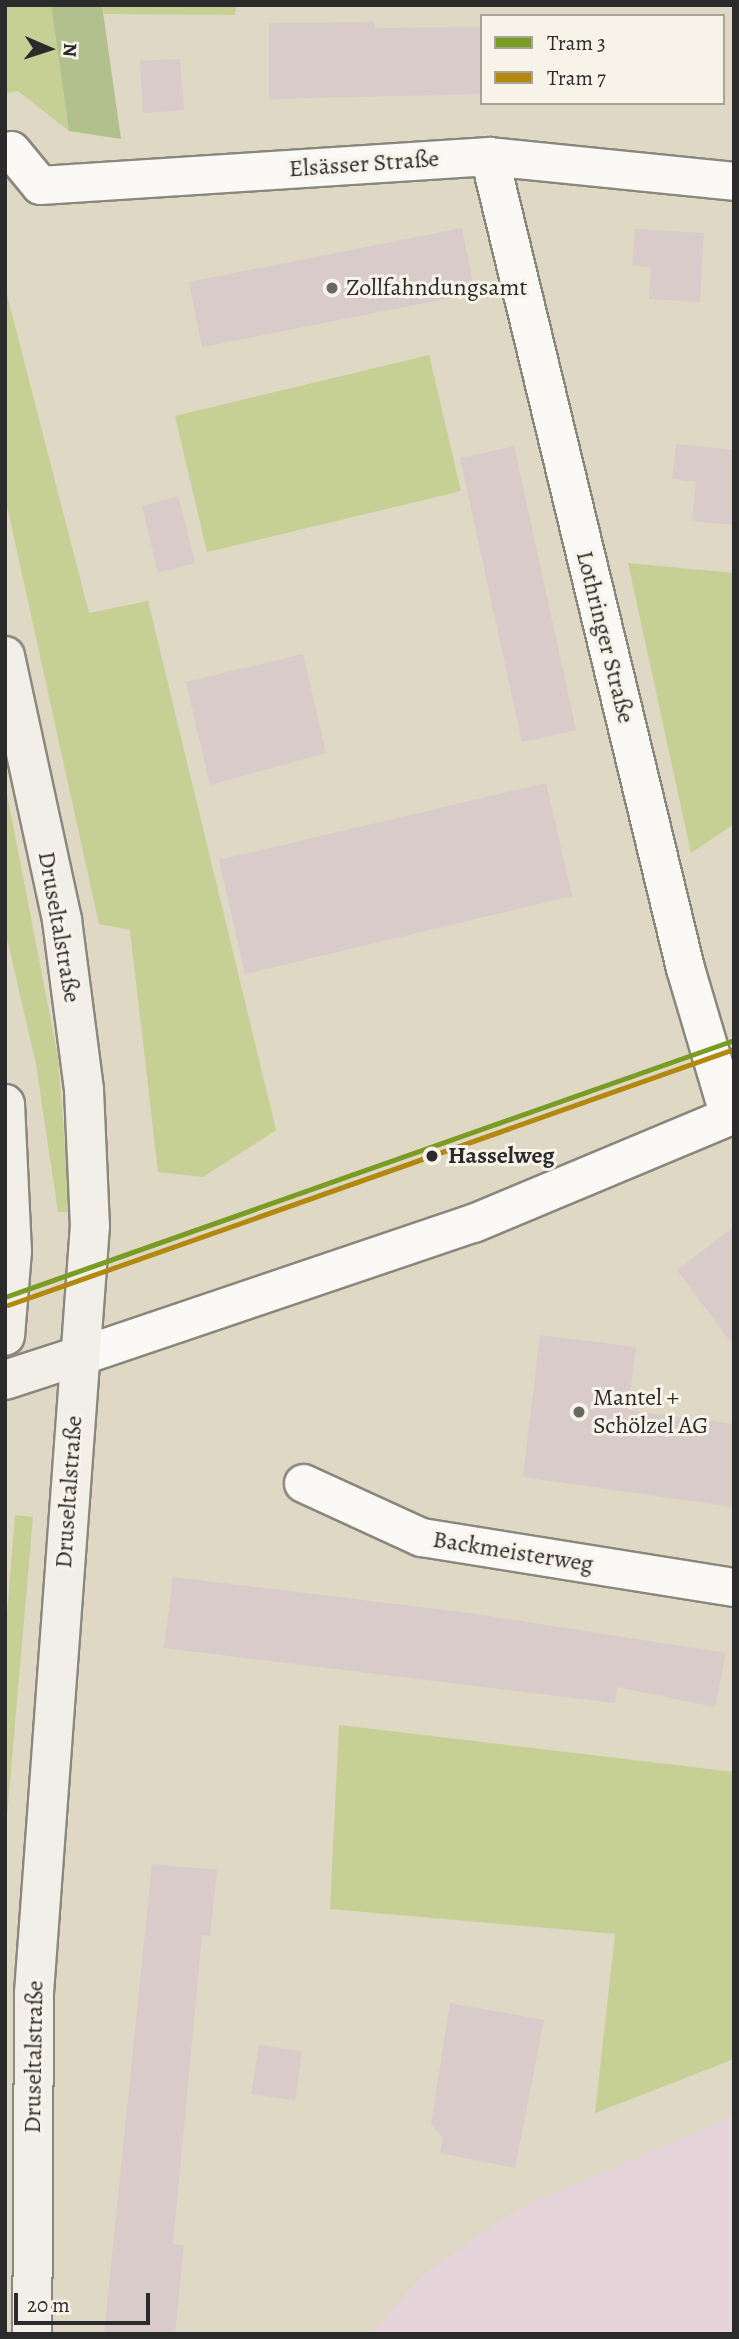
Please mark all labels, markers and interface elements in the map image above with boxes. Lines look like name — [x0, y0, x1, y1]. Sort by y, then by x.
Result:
north arrow — [14, 14, 84, 84]
legend — [480, 14, 725, 105]
text: Tram 3 — [547, 29, 606, 57]
text: N — [57, 43, 83, 58]
text: Tram 7 — [547, 64, 606, 92]
street label: Elsässer Straße — [288, 144, 440, 184]
place label: Zollfahndungsamt — [346, 274, 527, 302]
marker: Zollfahndungsamt — [324, 280, 340, 296]
street label: Lothringer Straße — [570, 548, 640, 726]
street label: Druseltalstraße — [32, 849, 86, 1005]
place label: Hasselweg — [448, 1142, 554, 1170]
marker: Hasselweg — [422, 1146, 442, 1166]
place label: Mantel + Schölzel AG — [593, 1384, 708, 1440]
marker: Mantel + Schölzel AG — [571, 1404, 587, 1420]
street label: Druseltalstraße — [49, 1415, 89, 1569]
street label: Backmeisterweg — [431, 1525, 595, 1579]
street label: Druseltalstraße — [18, 1980, 50, 2134]
scale bar — [18, 2280, 154, 2324]
text: 20 m — [27, 2291, 70, 2319]

